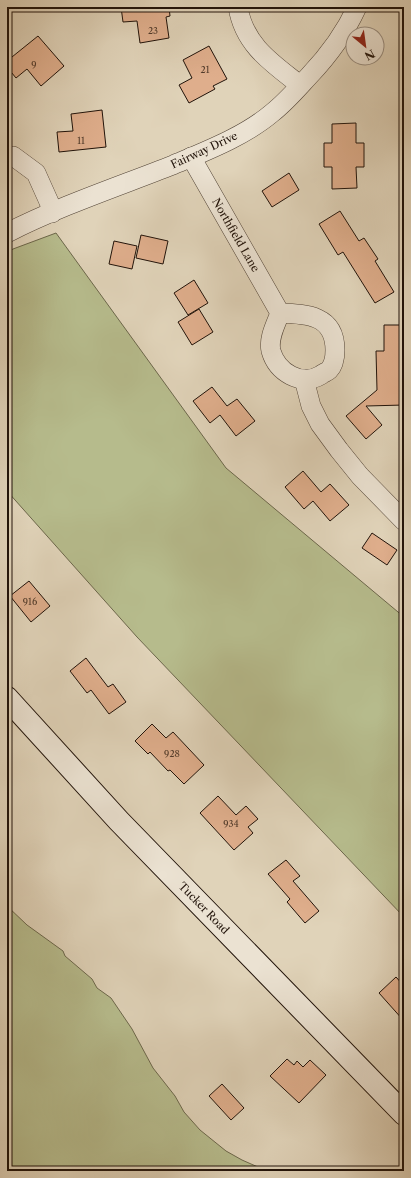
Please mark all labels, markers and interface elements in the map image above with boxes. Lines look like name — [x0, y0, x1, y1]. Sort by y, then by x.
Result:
house number: 23 — [148, 25, 158, 36]
north arrow — [345, 26, 385, 66]
text: N — [362, 46, 377, 63]
house number: 9 — [31, 59, 37, 70]
house number: 21 — [201, 64, 210, 75]
street label: Fairway Drive — [168, 128, 240, 172]
house number: 11 — [77, 135, 85, 146]
street label: Northfield Lane — [209, 196, 263, 274]
house number: 916 — [23, 596, 37, 607]
house number: 928 — [164, 748, 180, 759]
house number: 934 — [223, 818, 239, 829]
street label: Tucker Road — [176, 879, 233, 937]

